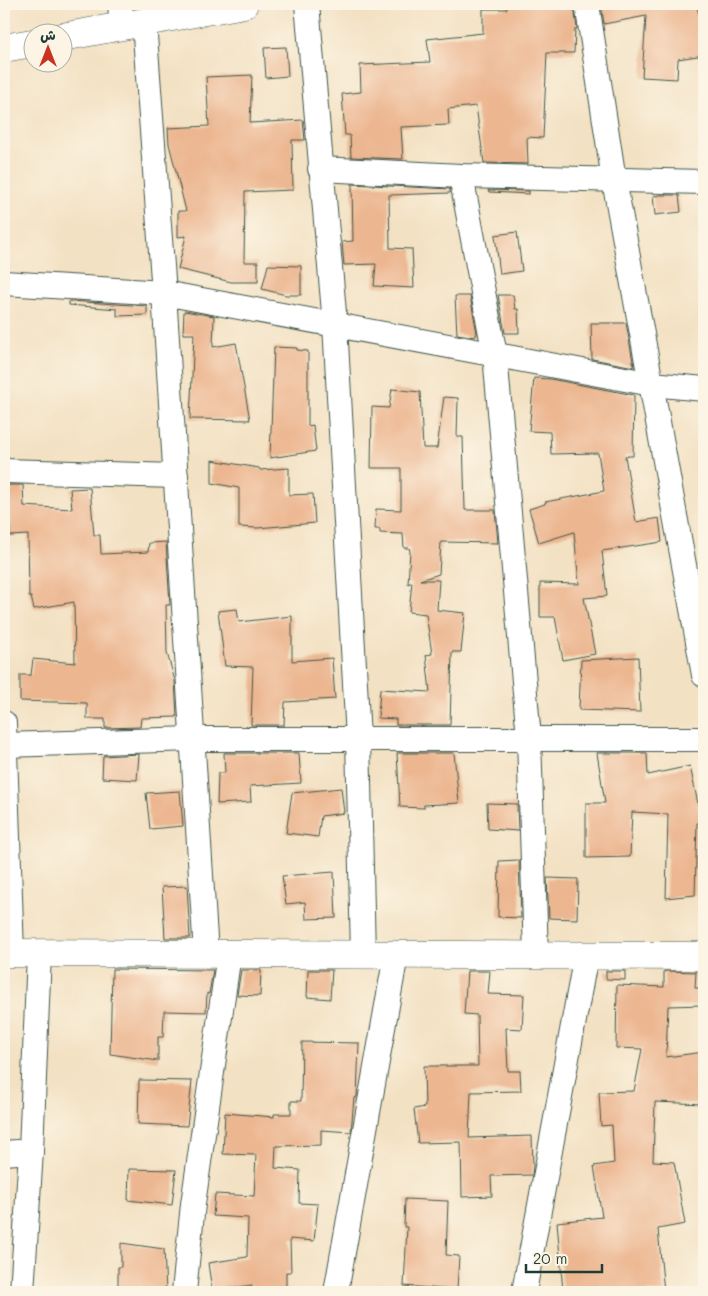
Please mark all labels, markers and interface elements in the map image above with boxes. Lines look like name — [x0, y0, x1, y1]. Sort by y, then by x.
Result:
north arrow — [22, 22, 72, 72]
text: ش — [40, 25, 56, 44]
scale bar — [526, 1241, 602, 1273]
text: 20 m — [533, 1248, 567, 1268]

